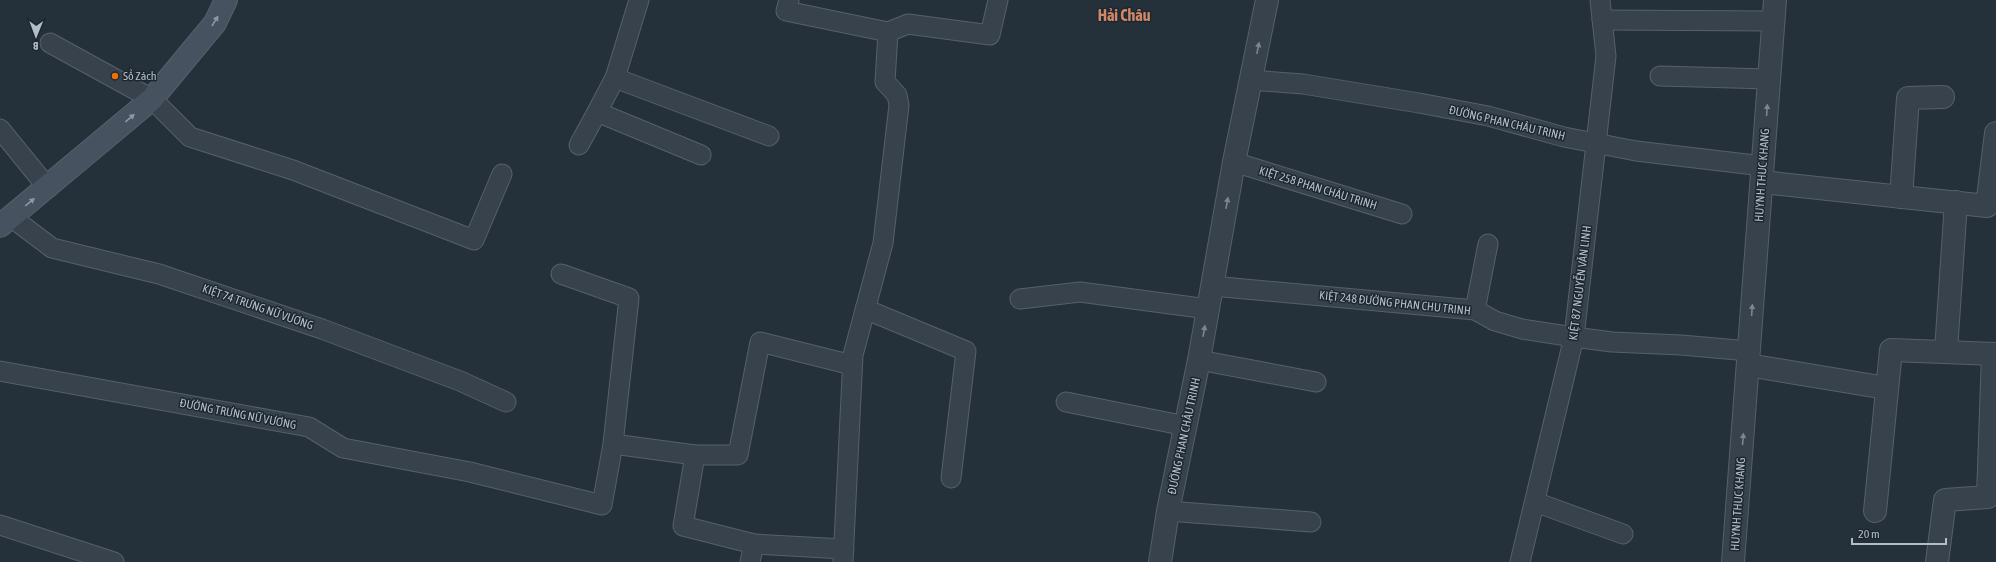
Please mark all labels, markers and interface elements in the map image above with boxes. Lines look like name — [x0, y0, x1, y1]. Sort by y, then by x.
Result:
district label: Hải Châu — [1098, 6, 1151, 24]
one-way arrow — [212, 15, 219, 27]
north arrow — [16, 16, 56, 56]
text: B — [32, 40, 39, 52]
one-way arrow — [1255, 42, 1261, 54]
place label: Sổ Zách — [123, 69, 157, 83]
marker: Sổ Zách — [110, 71, 120, 81]
street label: ĐƯỜNG PHAN CHÂU TRINH — [1448, 103, 1566, 143]
one-way arrow — [1763, 104, 1770, 116]
one-way arrow — [125, 114, 135, 123]
street label: HUYNH THUC KHANG — [1752, 128, 1772, 222]
street label: KIỆT 258 PHAN CHÂU TRINH — [1257, 163, 1379, 213]
one-way arrow — [25, 197, 36, 206]
one-way arrow — [1224, 197, 1230, 209]
street label: KIỆT 87 NGUYỄN VĂN LINH — [1566, 225, 1594, 341]
street label: KIỆT 74 TRƯNG NỮ VƯƠNG — [201, 281, 315, 333]
street label: KIỆT 248 ĐƯỜNG PHAN CHU TRINH — [1319, 288, 1471, 318]
one-way arrow — [1749, 304, 1756, 316]
one-way arrow — [1201, 325, 1207, 337]
street label: ĐƯỜNG PHAN CHÂU TRINH — [1165, 376, 1203, 496]
street label: ĐƯỜNG TRƯNG NỮ VƯƠNG — [178, 396, 298, 432]
one-way arrow — [1739, 433, 1746, 445]
street label: HUYNH THUC KHANG — [1728, 457, 1748, 551]
scale bar — [1852, 520, 1946, 546]
text: 20 m — [1858, 527, 1880, 541]

